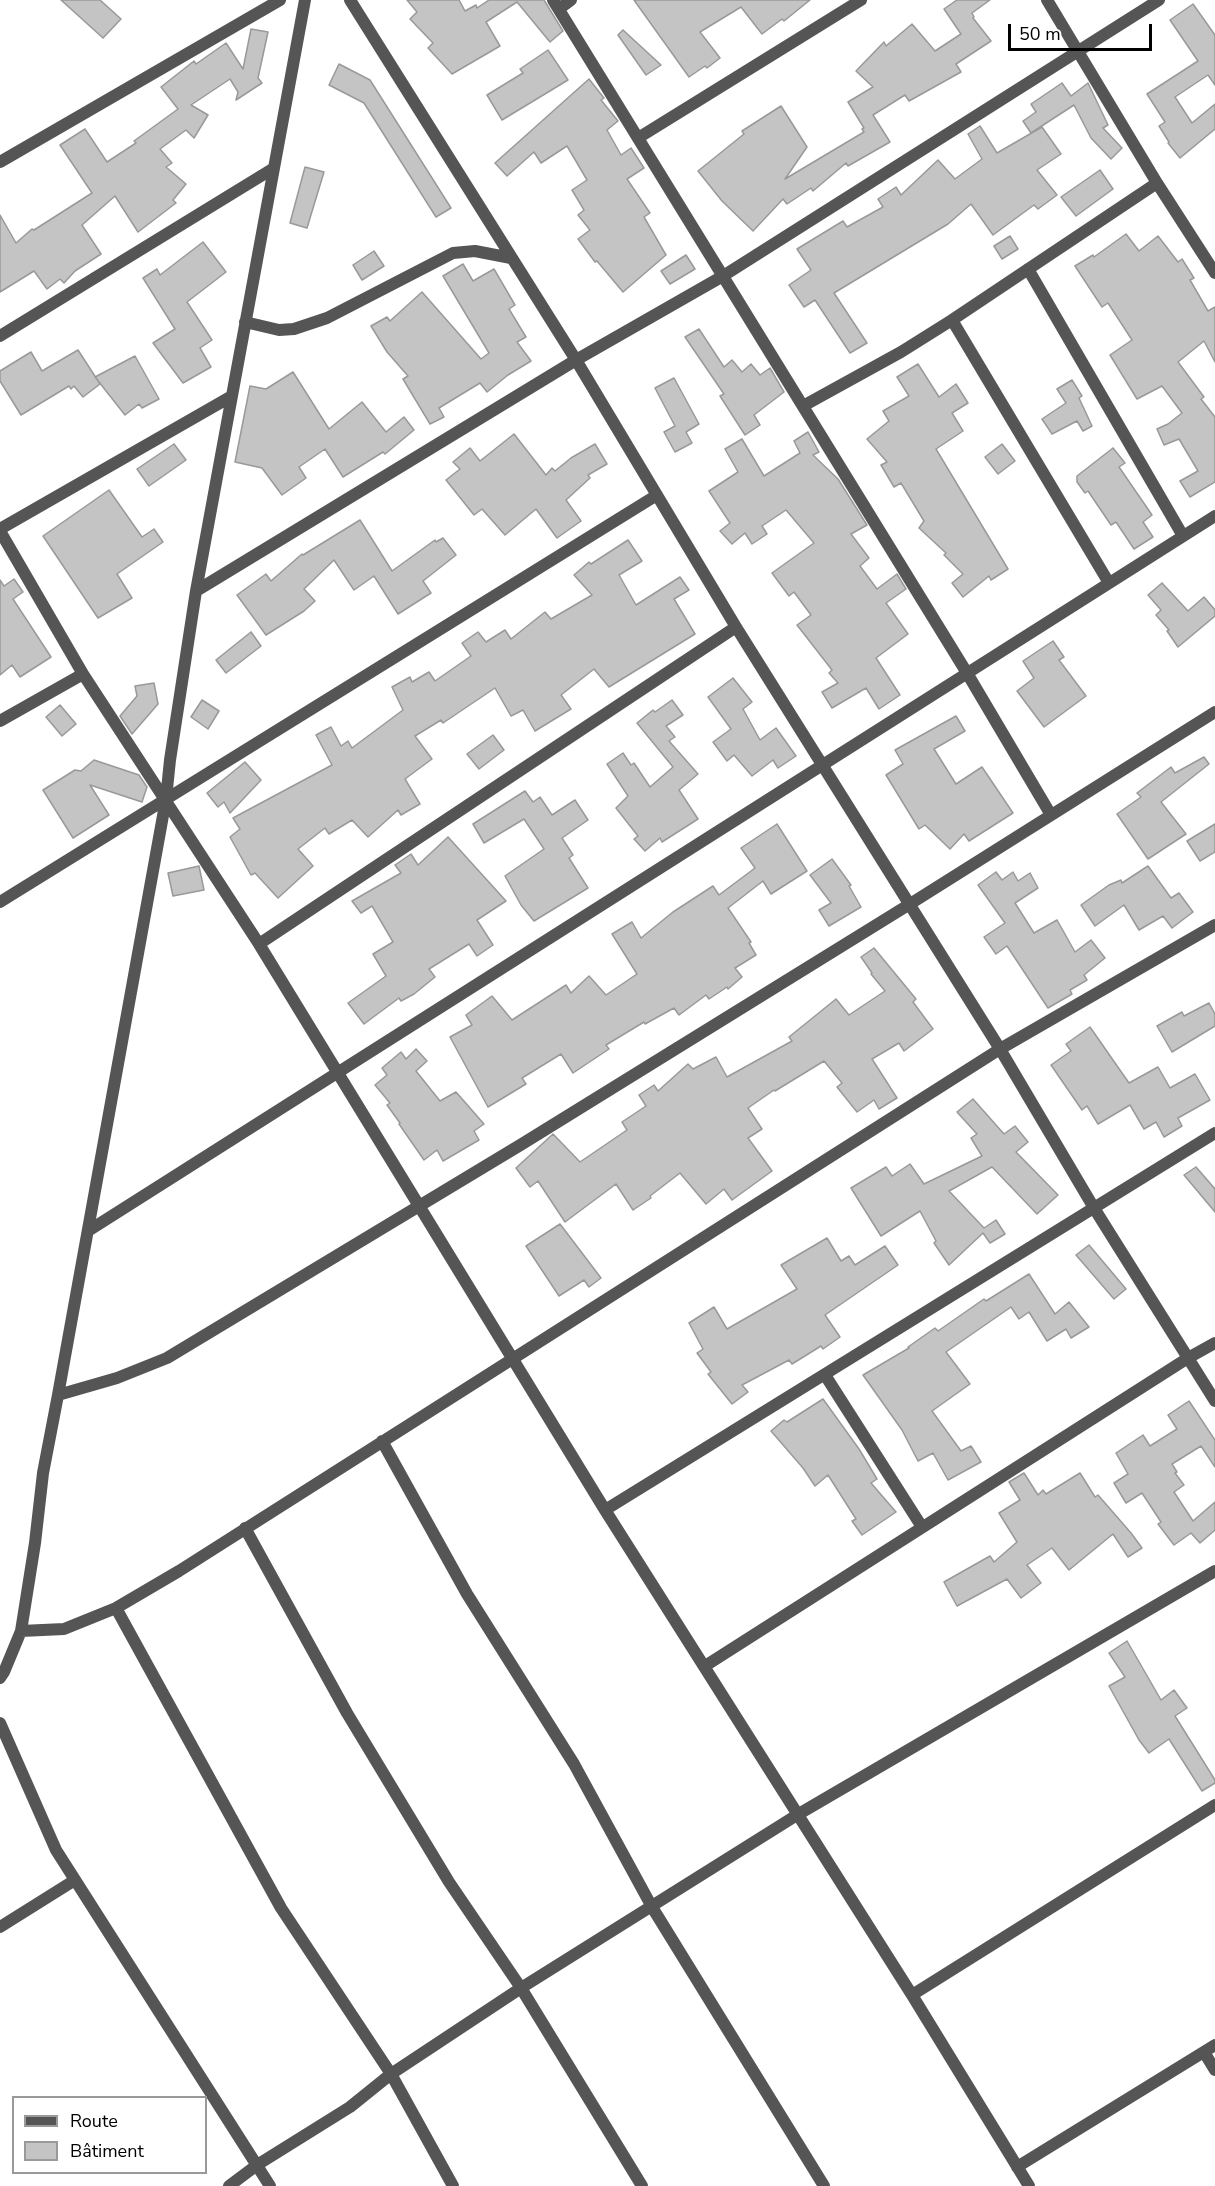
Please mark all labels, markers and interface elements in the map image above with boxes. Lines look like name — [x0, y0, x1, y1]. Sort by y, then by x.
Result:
scale bar — [1011, 12, 1155, 50]
text: 50 m — [1019, 22, 1061, 46]
legend — [12, 2096, 207, 2174]
text: Route — [70, 2109, 118, 2133]
text: Bâtiment — [70, 2139, 144, 2163]

